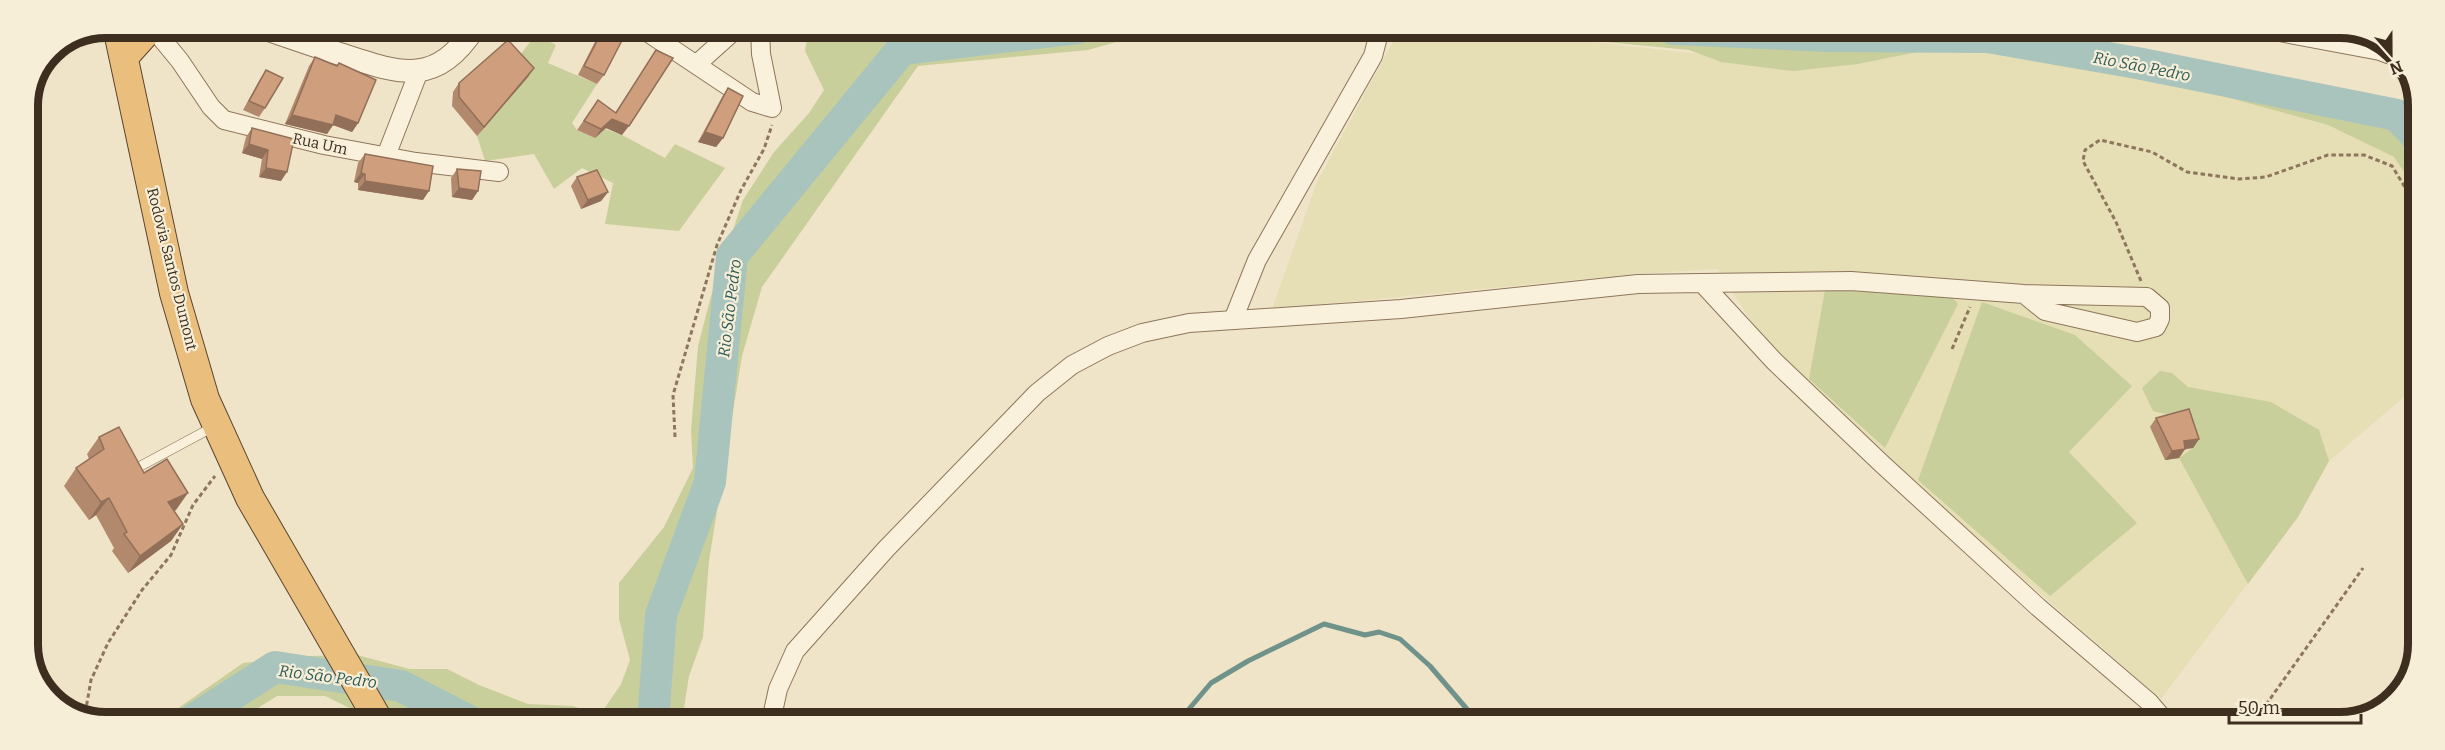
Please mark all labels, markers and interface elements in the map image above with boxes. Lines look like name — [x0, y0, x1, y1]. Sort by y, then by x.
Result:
north arrow — [2361, 24, 2421, 84]
water label: Rio São Pedro — [2092, 48, 2192, 85]
text: N — [2387, 56, 2405, 79]
street label: Rua Um — [291, 129, 350, 159]
street label: Rodovia Santos Dumont — [143, 186, 201, 353]
water label: Rio São Pedro — [714, 258, 745, 358]
water label: Rio São Pedro — [278, 661, 378, 692]
scale bar — [2229, 687, 2361, 725]
text: 50 m — [2238, 697, 2280, 719]

